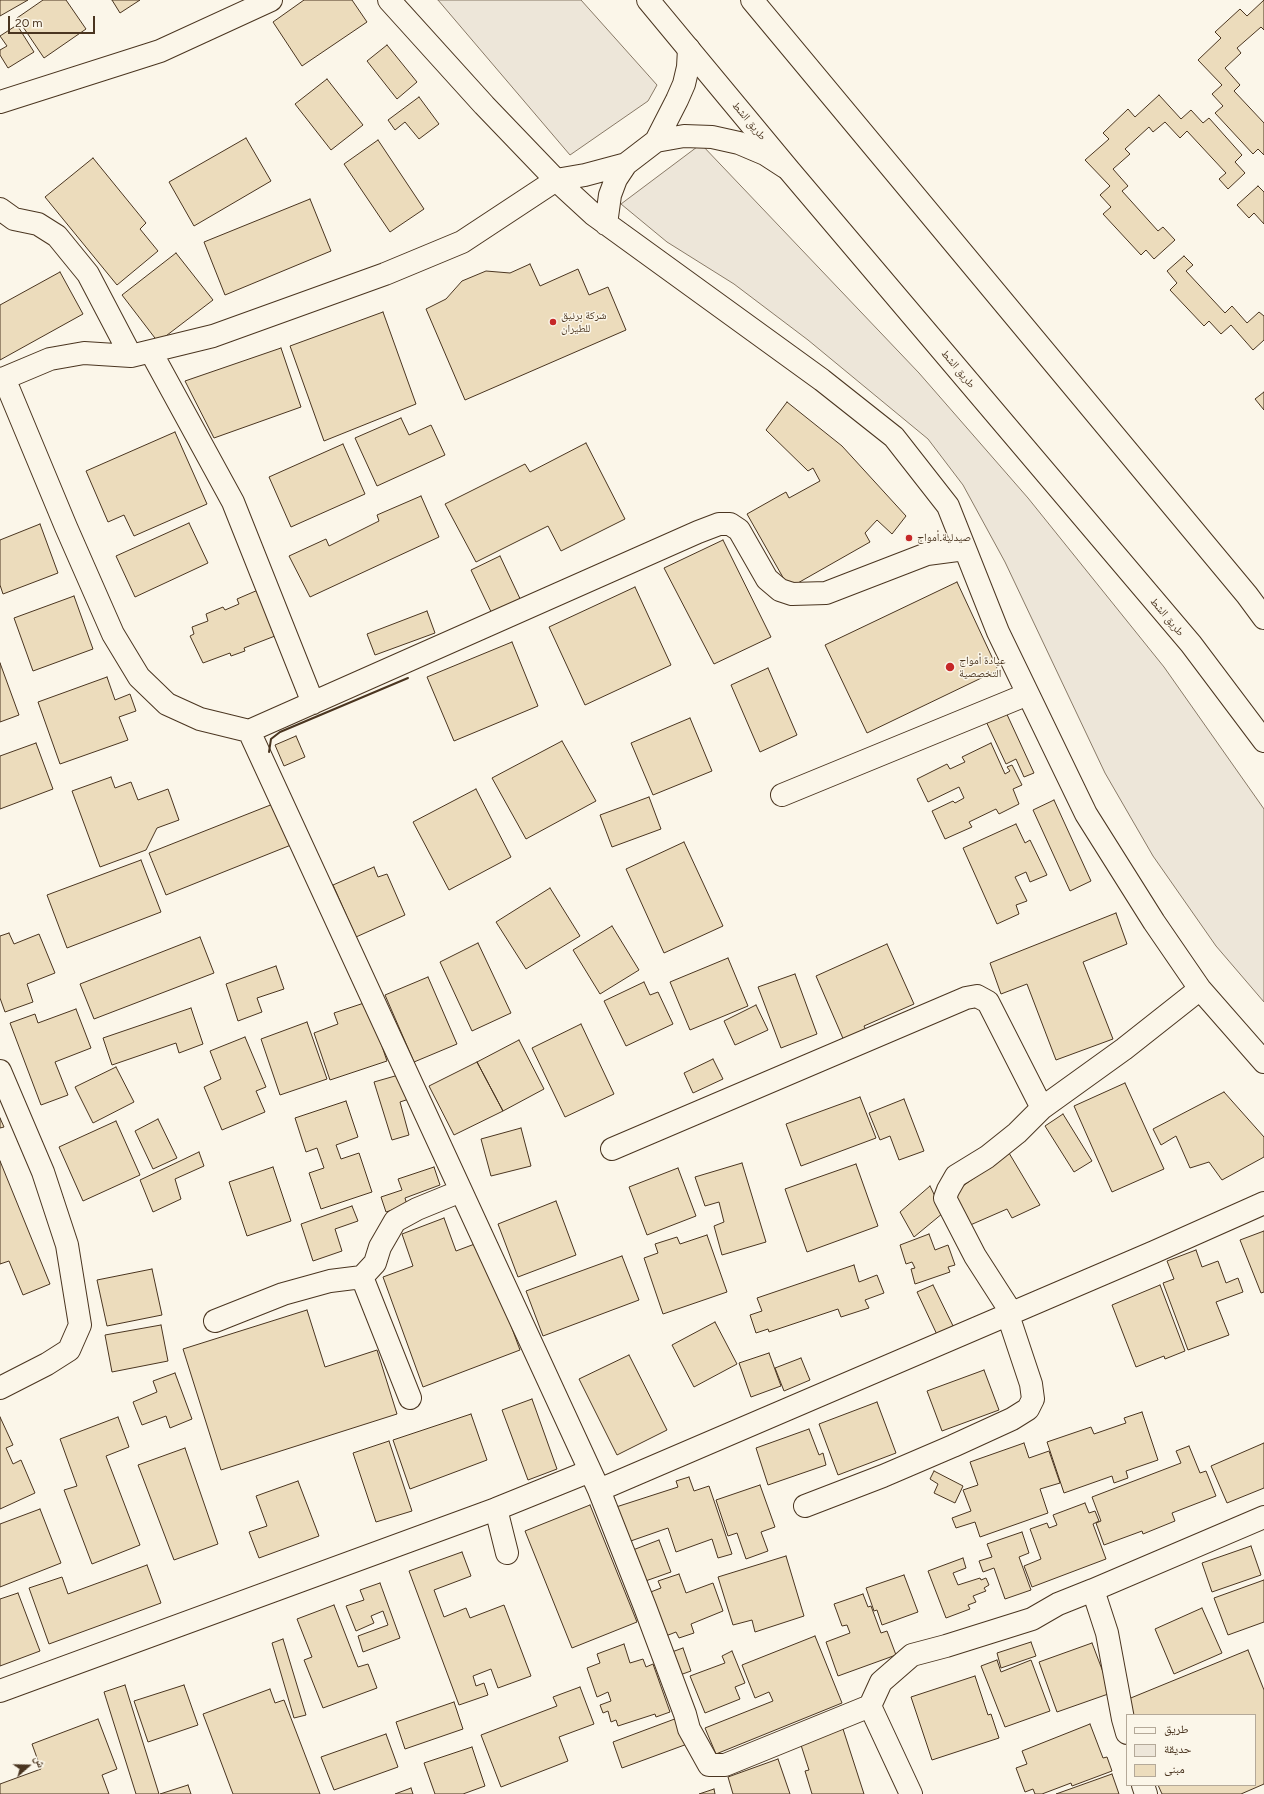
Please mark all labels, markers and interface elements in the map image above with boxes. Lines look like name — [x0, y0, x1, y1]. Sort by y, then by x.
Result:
scale bar — [10, 8, 97, 34]
text: 20 m — [15, 16, 43, 30]
street label: طريق الشط — [729, 99, 769, 143]
place label: شركة برنيق للطيران — [561, 309, 606, 335]
marker: شركة برنيق للطيران — [548, 317, 558, 327]
street label: طريق الشط — [938, 347, 978, 391]
place label: صيدلية أمواج — [917, 531, 971, 545]
marker: صيدلية أمواج — [904, 533, 914, 543]
street label: طريق الشط — [1147, 595, 1187, 639]
place label: عيادة أمواج التخصصية — [959, 654, 1005, 680]
marker: عيادة أمواج التخصصية — [944, 661, 956, 673]
legend — [1126, 1714, 1256, 1786]
text: طريق — [1164, 1722, 1189, 1736]
text: حديقة — [1164, 1742, 1192, 1756]
north arrow — [8, 1746, 48, 1786]
text: ش — [32, 1754, 48, 1769]
text: مبنى — [1164, 1762, 1185, 1776]

